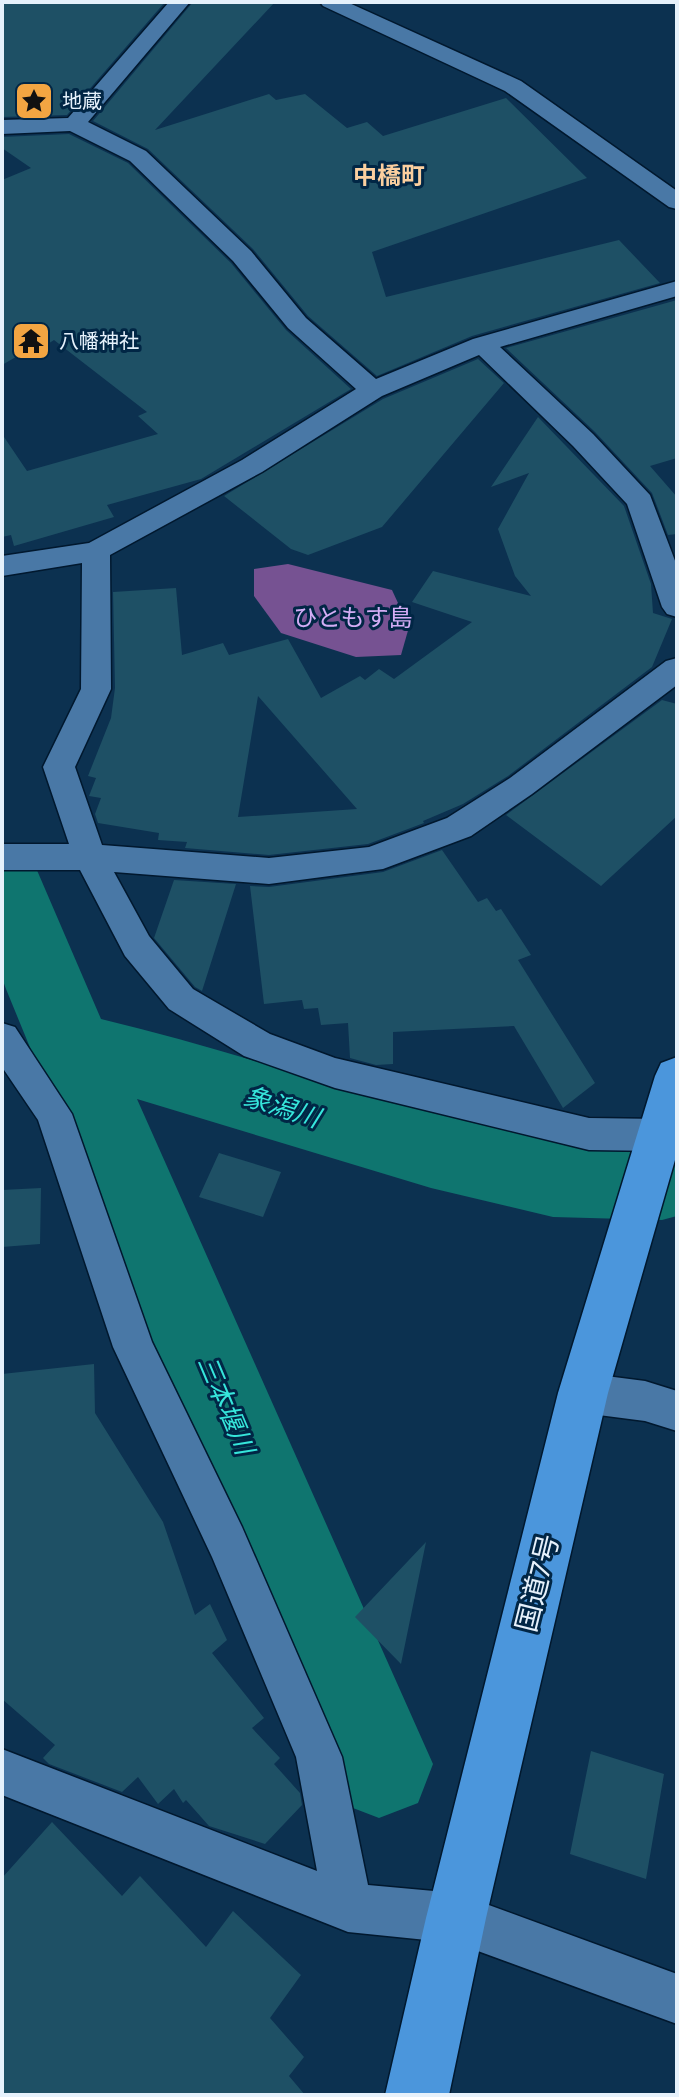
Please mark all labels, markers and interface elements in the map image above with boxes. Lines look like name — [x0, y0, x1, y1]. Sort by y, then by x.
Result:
place icon: 地蔵 — [13, 80, 55, 122]
place label: 地蔵 — [62, 89, 102, 113]
district label: 中橋町 — [353, 161, 425, 190]
temple icon: 八幡神社 — [10, 320, 52, 362]
place label: 八幡神社 — [59, 329, 139, 353]
park label: ひともす島 — [293, 603, 413, 632]
water label: 象潟川 — [240, 1080, 327, 1135]
water label: 三本堰川 — [191, 1351, 262, 1462]
street label: 国道7号 — [509, 1531, 565, 1635]

